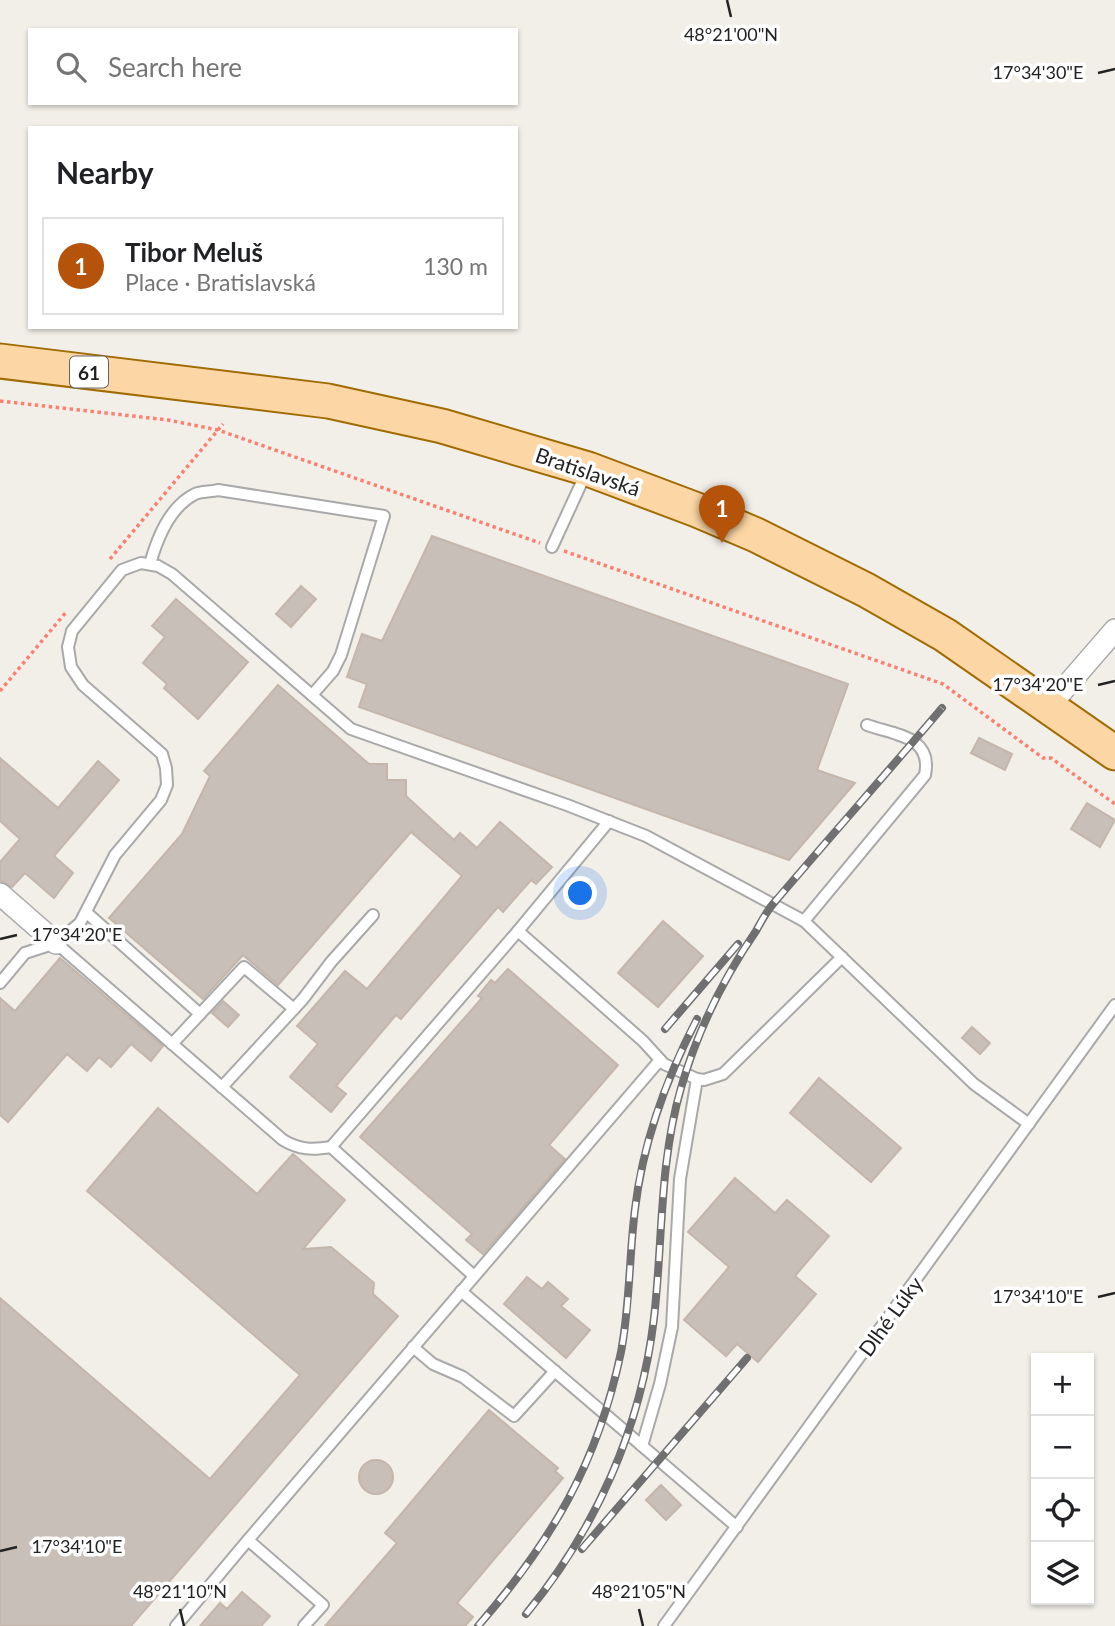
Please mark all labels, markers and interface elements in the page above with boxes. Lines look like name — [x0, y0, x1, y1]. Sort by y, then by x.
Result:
text: 48°21'00"N — [684, 23, 778, 45]
search box — [28, 28, 518, 105]
icon: search — [52, 48, 90, 86]
text: Search here — [108, 51, 242, 83]
text: 17°34'30"E — [993, 61, 1083, 83]
text: Nearby — [56, 154, 154, 190]
text: Tibor Meluš — [125, 236, 263, 268]
text: 1 — [74, 252, 88, 280]
text: 130 m — [423, 252, 488, 280]
text: Place · Bratislavská — [125, 268, 316, 296]
road number: 61 — [70, 356, 108, 388]
street label: Bratislavská — [532, 441, 644, 501]
pin: 1 — [699, 485, 745, 543]
text: 17°34'20"E — [993, 673, 1083, 695]
your location — [563, 876, 597, 910]
text: 17°34'20"E — [32, 923, 122, 945]
street label: Dlhé Lúky — [853, 1271, 927, 1361]
text: 17°34'10"E — [993, 1285, 1083, 1307]
map controls — [1031, 1353, 1094, 1605]
button: + — [1031, 1353, 1094, 1416]
button: − — [1031, 1416, 1094, 1479]
button: locate — [1031, 1479, 1094, 1542]
text: 17°34'10"E — [32, 1535, 122, 1557]
button: layers — [1031, 1542, 1094, 1605]
text: 48°21'10"N — [133, 1580, 227, 1602]
text: 48°21'05"N — [592, 1580, 686, 1602]

